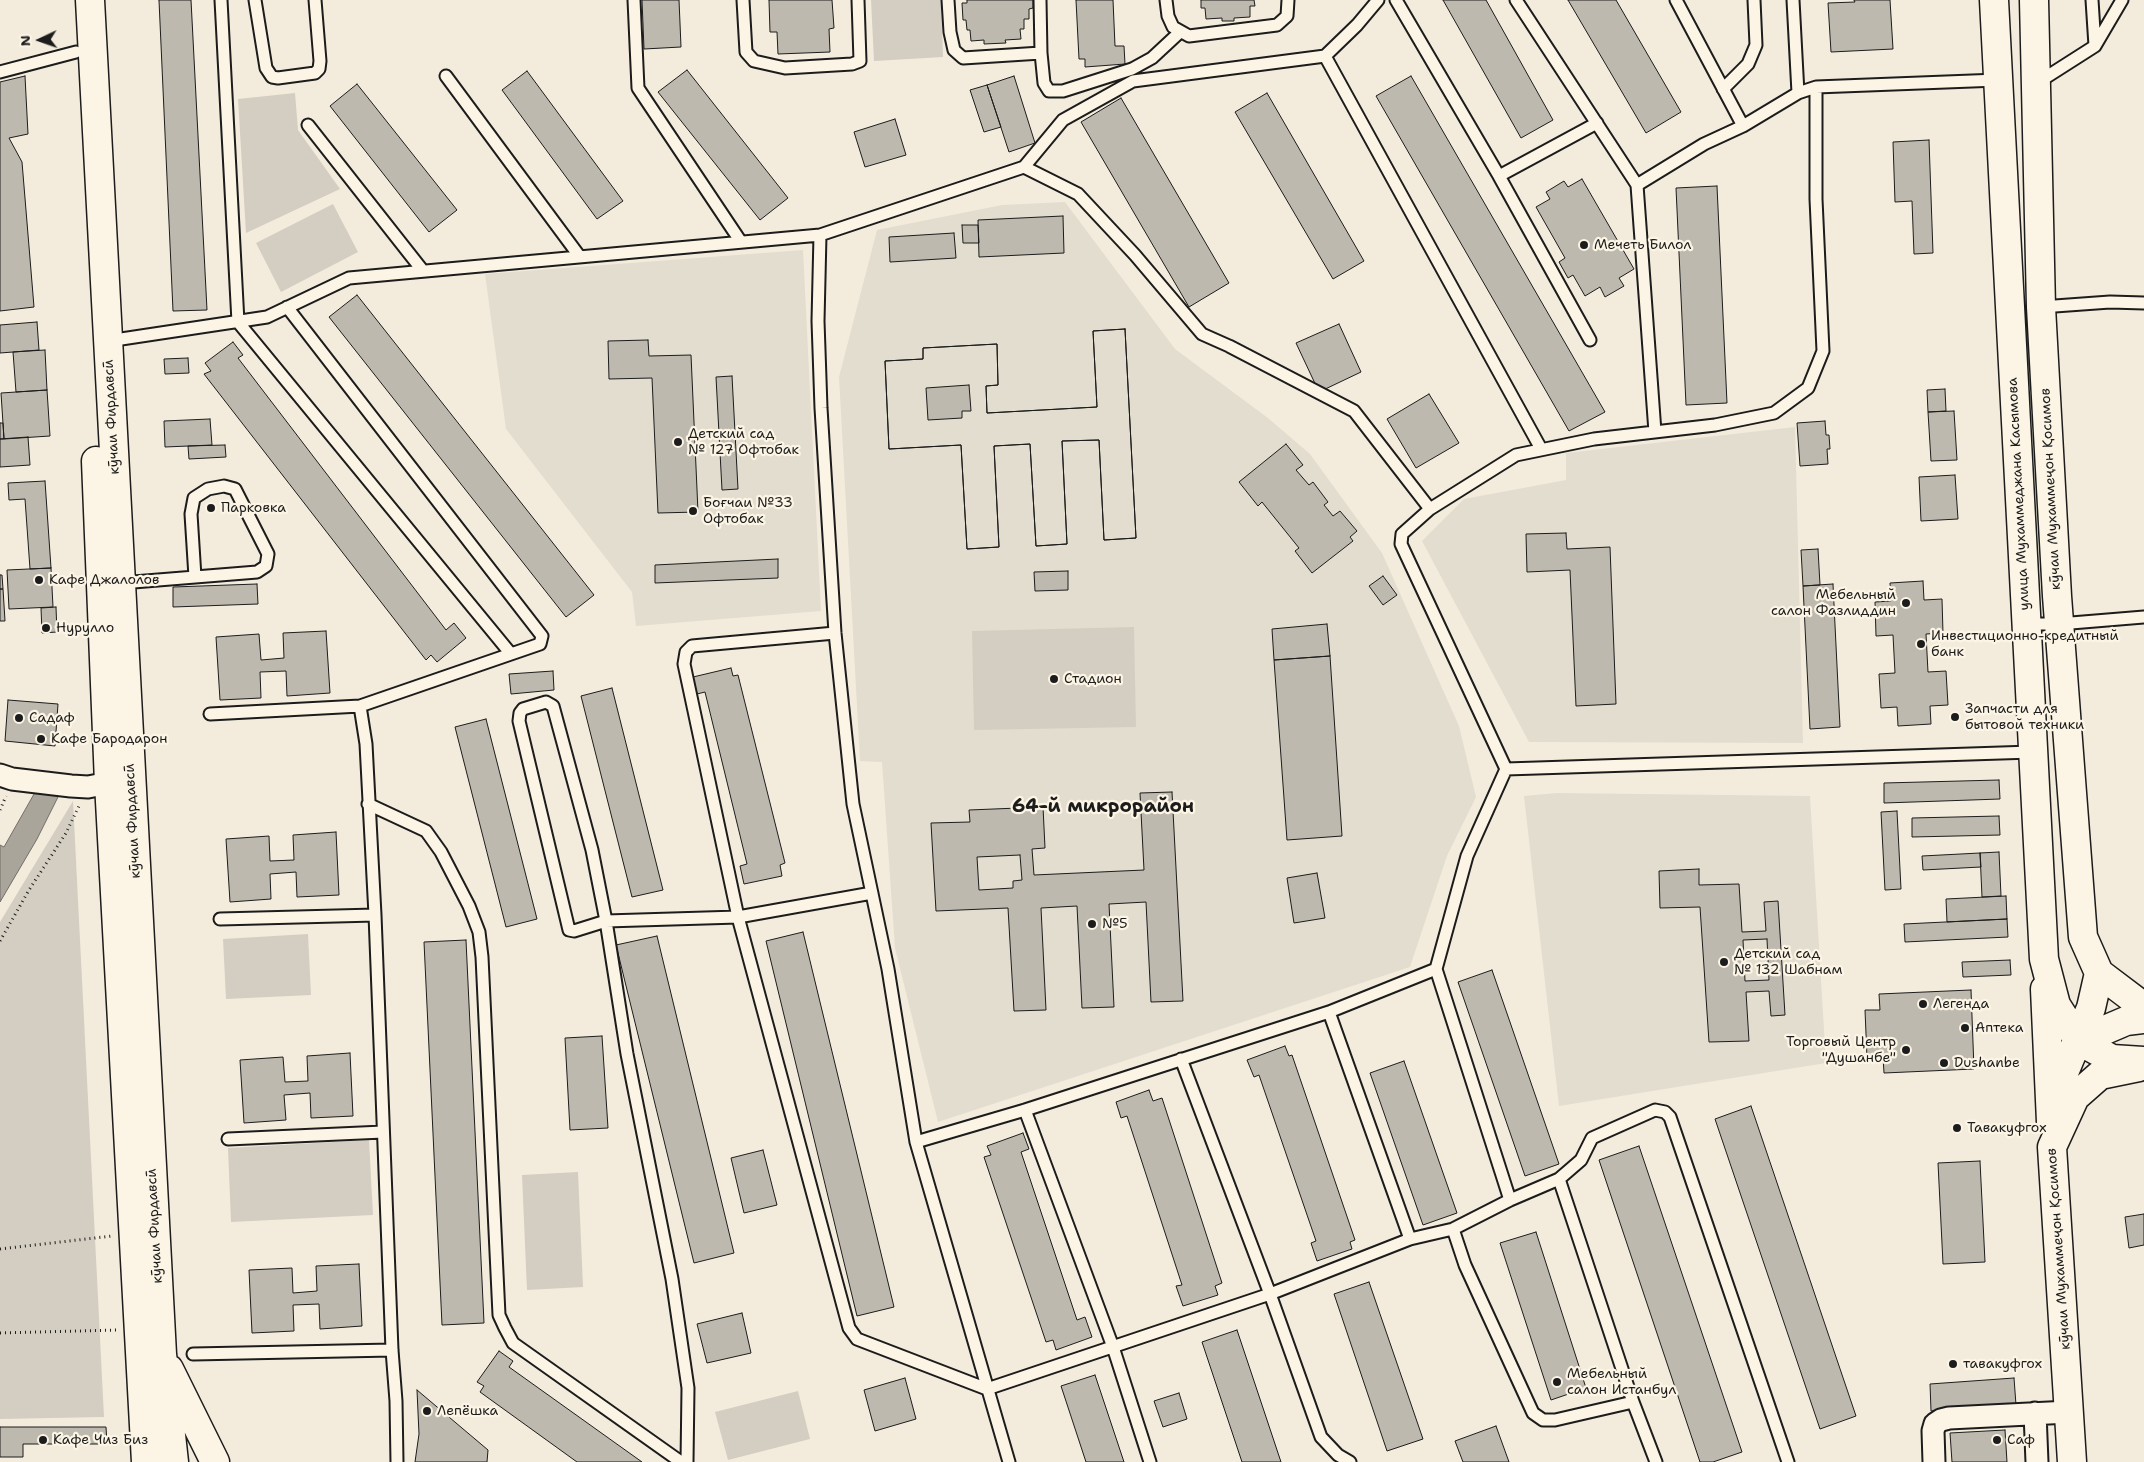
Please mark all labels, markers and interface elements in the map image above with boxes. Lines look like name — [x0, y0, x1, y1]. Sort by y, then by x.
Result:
north arrow — [15, 15, 65, 65]
text: N — [16, 35, 34, 47]
place label: Мечеть Билол — [1594, 237, 1691, 253]
marker: Мечеть Билол — [1578, 239, 1590, 251]
street label: кӯчаи Фирдавсӣ — [101, 359, 123, 475]
street label: улица Мухаммеджана Касымова — [2005, 377, 2033, 611]
street label: кӯчаи Мухаммеҷон Қосимов — [2037, 388, 2065, 590]
place label: Детский сад № 127 Офтобак — [688, 426, 799, 458]
marker: Детский сад № 127 Офтобак — [672, 436, 684, 448]
place label: Боғчаи №33 Офтобак — [703, 495, 793, 528]
place label: Парковка — [221, 500, 286, 516]
marker: Парковка — [205, 502, 217, 514]
marker: Боғчаи №33 Офтобак — [687, 505, 699, 517]
place label: Кафе Джалолов — [49, 572, 159, 588]
marker: Кафе Джалолов — [33, 574, 45, 586]
place label: Мебельный салон Фазлиддин — [1771, 587, 1896, 620]
marker: Мебельный салон Фазлиддин — [1900, 597, 1912, 609]
place label: Нурулло — [56, 620, 114, 636]
marker: Нурулло — [40, 622, 52, 634]
place label: Инвестиционно-кредитный банк — [1931, 628, 2119, 660]
marker: Инвестиционно-кредитный банк — [1915, 638, 1927, 650]
place label: Стадион — [1064, 671, 1122, 687]
marker: Стадион — [1048, 673, 1060, 685]
place label: Запчасти для бытовой техники — [1965, 701, 2084, 734]
place label: Садаф — [29, 710, 75, 726]
marker: Запчасти для бытовой техники — [1949, 711, 1961, 723]
marker: Садаф — [13, 712, 25, 724]
place label: Кафе Бародарон — [51, 731, 168, 747]
marker: Кафе Бародарон — [35, 733, 47, 745]
street label: кӯчаи Фирдавсӣ — [122, 763, 144, 879]
district label: 64-й микрорайон — [1012, 796, 1194, 818]
place label: №5 — [1102, 916, 1128, 932]
marker: №5 — [1086, 918, 1098, 930]
place label: Детский сад № 132 Шабнам — [1734, 946, 1842, 979]
marker: Детский сад № 132 Шабнам — [1718, 956, 1730, 968]
place label: Легенда — [1933, 996, 1989, 1012]
marker: Легенда — [1917, 998, 1929, 1010]
place label: Аптека — [1975, 1020, 2023, 1036]
marker: Аптека — [1959, 1022, 1971, 1034]
place label: Торговый Центр "Душанбе" — [1786, 1034, 1896, 1066]
marker: Торговый Центр "Душанбе" — [1900, 1044, 1912, 1056]
place label: Dushanbe — [1954, 1055, 2020, 1071]
marker: Dushanbe — [1938, 1057, 1950, 1069]
place label: Тавакуфгох — [1967, 1120, 2046, 1136]
marker: Тавакуфгох — [1951, 1122, 1963, 1134]
street label: кӯчаи Мухаммеҷон Қосимов — [2044, 1148, 2074, 1350]
street label: кӯчаи Фирдавсӣ — [144, 1168, 166, 1284]
place label: тавакуфгох — [1963, 1356, 2042, 1372]
marker: тавакуфгох — [1947, 1358, 1959, 1370]
place label: Мебельный салон Истанбул — [1567, 1366, 1676, 1398]
marker: Мебельный салон Истанбул — [1551, 1376, 1563, 1388]
place label: Лепёшка — [437, 1403, 498, 1419]
marker: Лепёшка — [421, 1405, 433, 1417]
place label: Кафе Чиз Биз — [53, 1432, 148, 1448]
place label: Саф — [2007, 1432, 2035, 1448]
marker: Кафе Чиз Биз — [37, 1434, 49, 1446]
marker: Саф — [1991, 1434, 2003, 1446]

